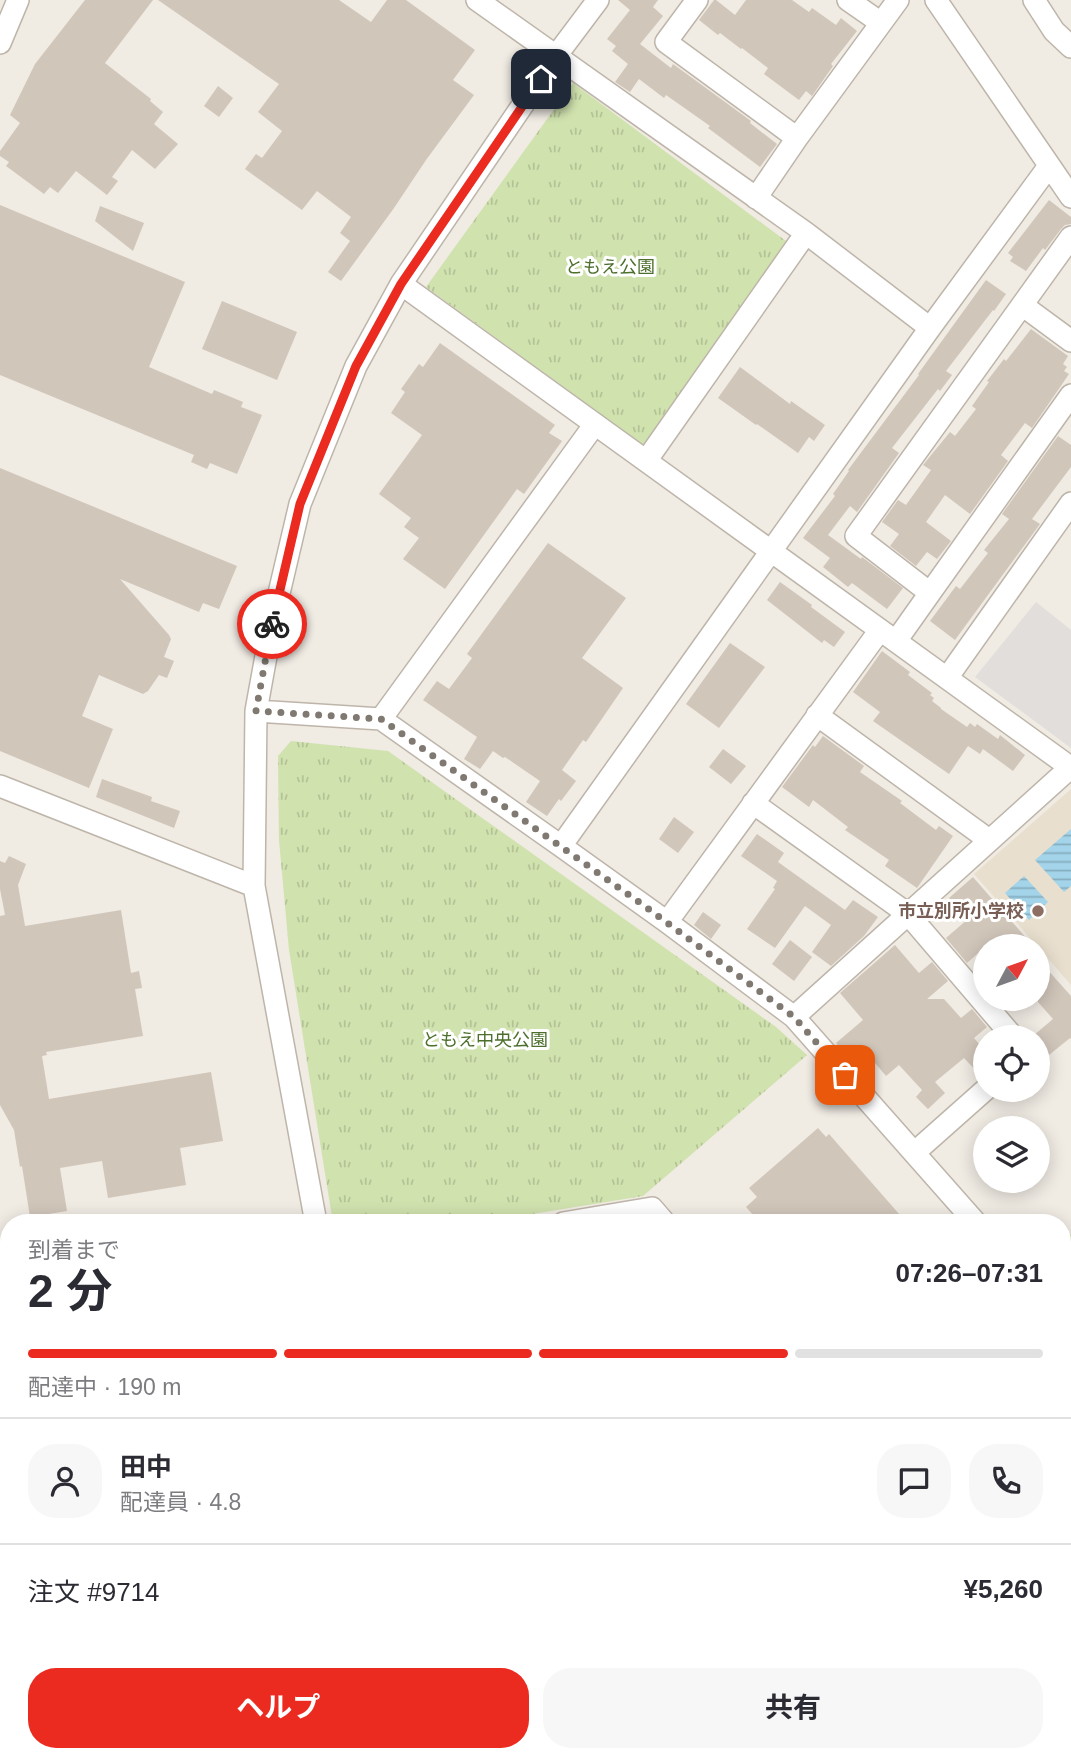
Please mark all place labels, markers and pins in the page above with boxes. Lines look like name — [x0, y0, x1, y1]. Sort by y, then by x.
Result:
pin — [511, 49, 571, 109]
place label: 市立別所小学校 — [898, 901, 1024, 921]
marker: 市立別所小学校 — [1030, 903, 1046, 919]
pin — [815, 1045, 875, 1105]

